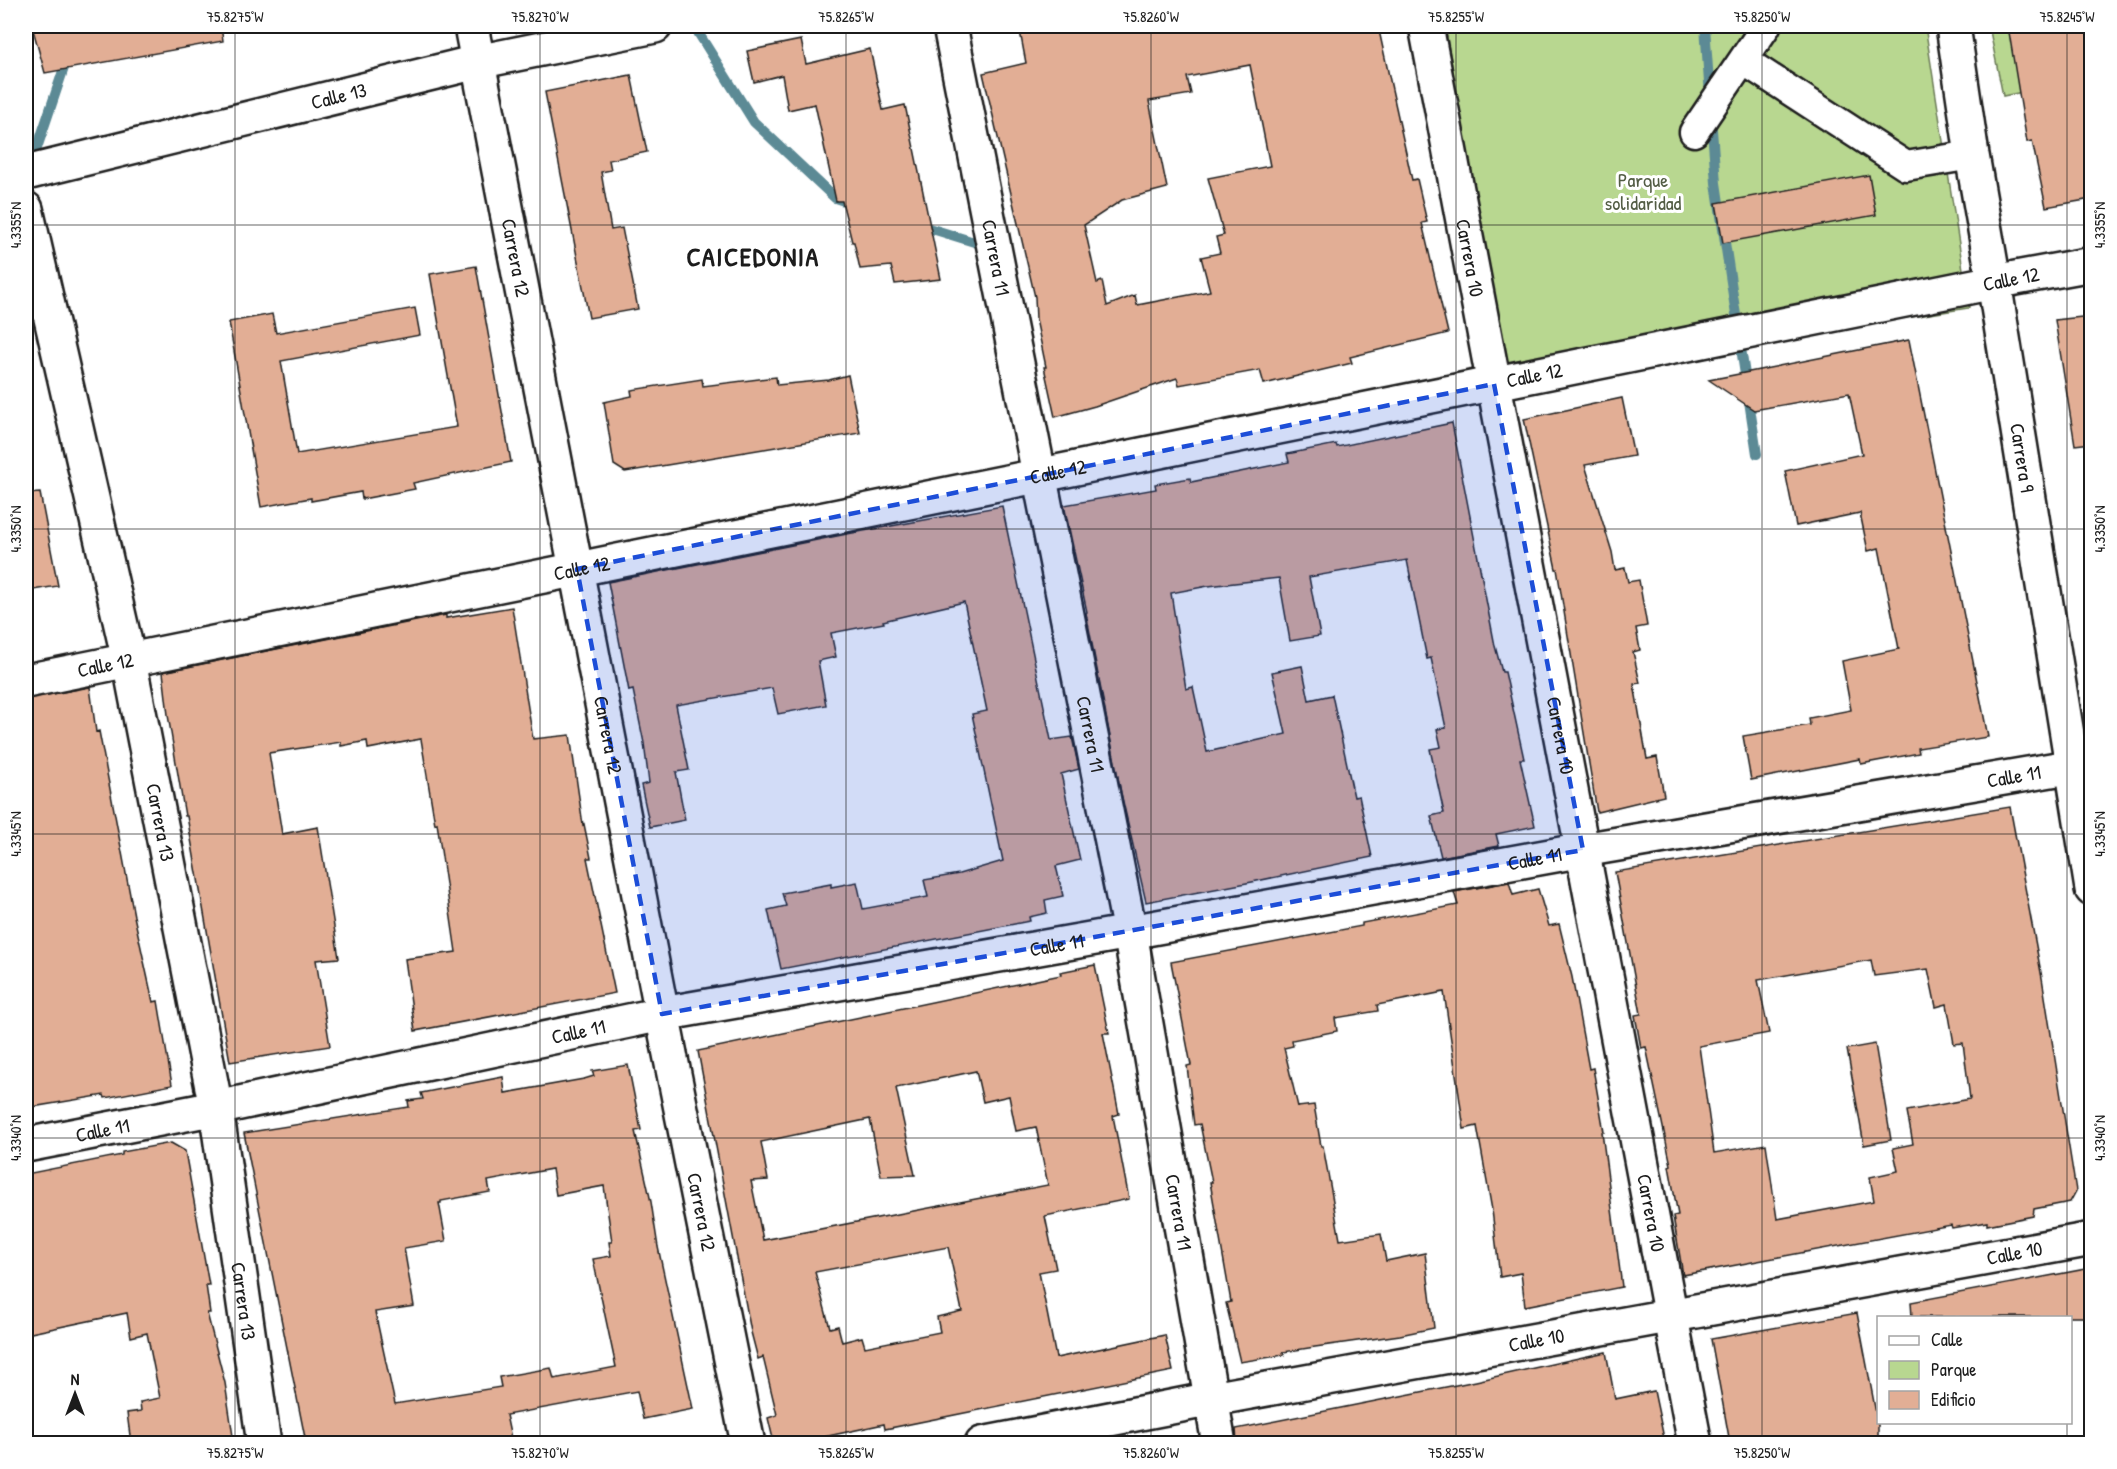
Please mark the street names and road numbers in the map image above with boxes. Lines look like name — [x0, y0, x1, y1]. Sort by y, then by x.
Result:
street label: Calle 13 — [308, 76, 369, 115]
street label: Carrera 12 — [496, 216, 537, 300]
street label: Carrera 11 — [976, 217, 1017, 298]
street label: Carrera 10 — [1450, 217, 1491, 299]
street label: Calle 12 — [1981, 260, 2042, 297]
street label: Calle 12 — [1504, 356, 1565, 394]
street label: Carrera 9 — [2004, 421, 2042, 494]
street label: Calle 12 — [1027, 452, 1089, 490]
street label: Calle 12 — [551, 549, 613, 587]
street label: Calle 12 — [75, 645, 136, 683]
street label: Carrera 12 — [588, 693, 629, 777]
street label: Carrera 11 — [1070, 694, 1112, 774]
street label: Carrera 10 — [1540, 694, 1582, 776]
street label: Calle 11 — [1985, 758, 2043, 794]
street label: Carrera 13 — [140, 781, 182, 863]
street label: Calle 11 — [1506, 840, 1564, 876]
street label: Calle 11 — [1027, 926, 1086, 962]
street label: Calle 11 — [549, 1012, 608, 1050]
street label: Calle 11 — [73, 1111, 132, 1148]
street label: Carrera 12 — [681, 1170, 723, 1254]
street label: Carrera 11 — [1159, 1172, 1199, 1252]
street label: Carrera 10 — [1631, 1172, 1672, 1254]
street label: Calle 10 — [1984, 1234, 2045, 1271]
street label: Carrera 13 — [225, 1260, 263, 1342]
street label: Calle 10 — [1506, 1321, 1566, 1358]

